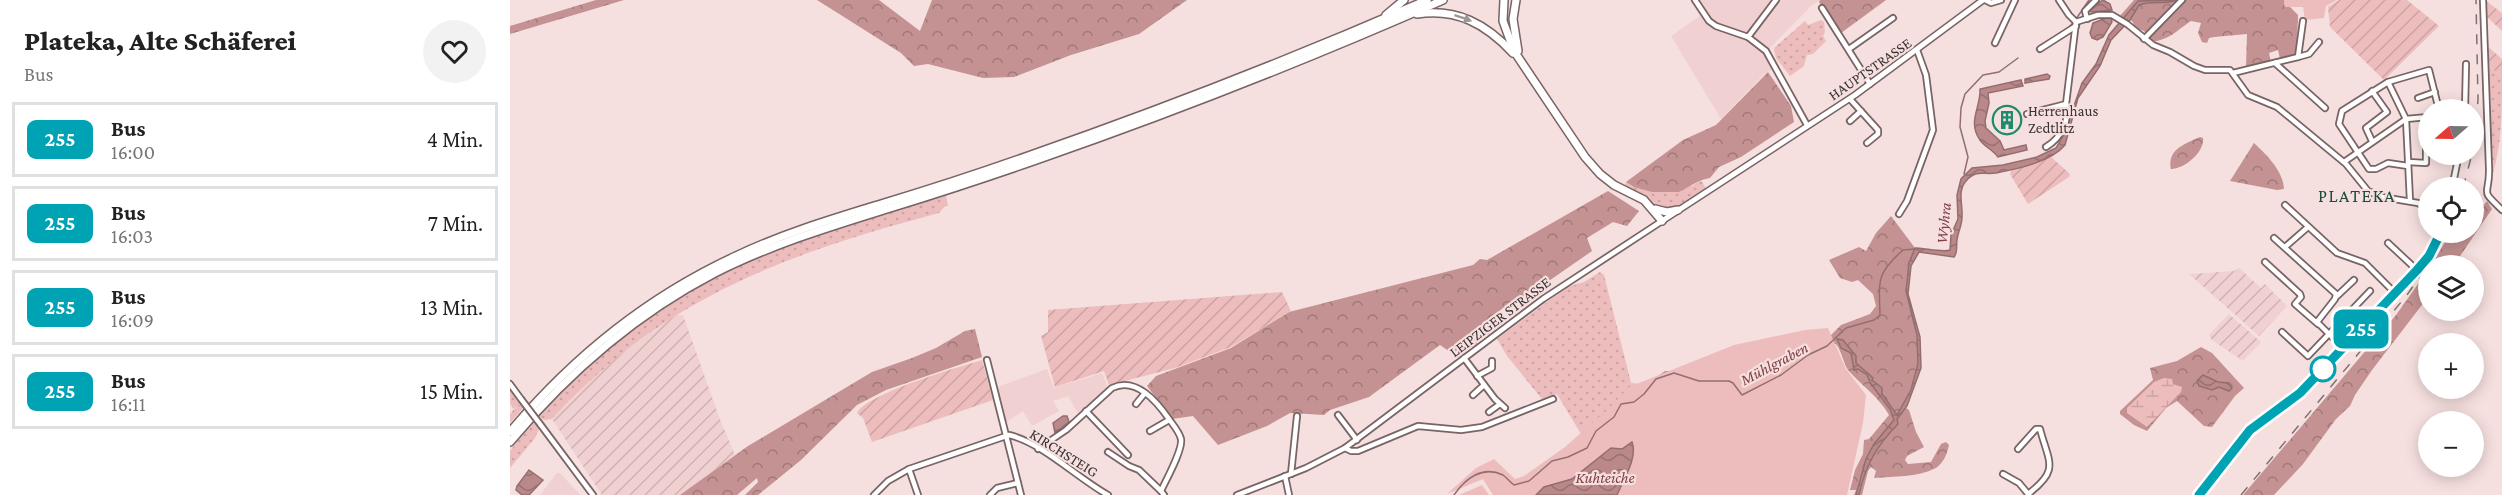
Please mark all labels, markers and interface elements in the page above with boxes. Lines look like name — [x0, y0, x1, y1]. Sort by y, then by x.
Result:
one-way arrow — [1454, 13, 1472, 23]
button: heart — [423, 20, 486, 83]
text: Plateka, Alte Schäferei — [24, 25, 296, 56]
street label: HAUPTSTRASSE — [1826, 35, 1914, 103]
text: Bus — [24, 63, 53, 85]
north arrow — [2418, 99, 2484, 165]
map controls — [2418, 99, 2484, 477]
place label: Herrenhaus Zedtlitz — [2028, 103, 2098, 136]
building icon: Herrenhaus Zedtlitz — [1991, 104, 2023, 136]
text: Bus — [111, 116, 145, 141]
text: 255 — [45, 127, 76, 151]
text: 4 Min. — [427, 127, 483, 152]
text: 16:00 — [111, 141, 155, 163]
button: locate — [2418, 177, 2484, 243]
district label: PLATEKA — [2318, 186, 2396, 206]
text: Bus — [111, 200, 145, 225]
water label: Wyhra — [1933, 201, 1955, 245]
text: 255 — [45, 211, 76, 235]
text: 7 Min. — [428, 211, 483, 236]
text: 16:03 — [111, 225, 153, 247]
button: layers — [2418, 255, 2484, 321]
street label: LEIPZIGER STRASSE — [1446, 274, 1554, 360]
text: Bus — [111, 284, 145, 309]
text: 255 — [45, 295, 76, 319]
text: 13 Min. — [420, 295, 483, 320]
text: 16:09 — [111, 309, 154, 331]
line badge: 255 — [2326, 310, 2396, 348]
text: 255 — [2346, 317, 2377, 341]
button: + — [2418, 333, 2484, 399]
water label: Mühlgraben — [1737, 339, 1811, 390]
unlabelled marker — [2310, 356, 2336, 382]
text: Bus — [111, 368, 145, 393]
text: 255 — [45, 379, 76, 403]
text: 15 Min. — [420, 379, 483, 404]
text: 16:11 — [111, 393, 146, 415]
button: − — [2418, 411, 2484, 477]
street label: KIRCHSTEIG — [1027, 426, 1101, 480]
water label: Kuhteiche — [1575, 469, 1635, 486]

